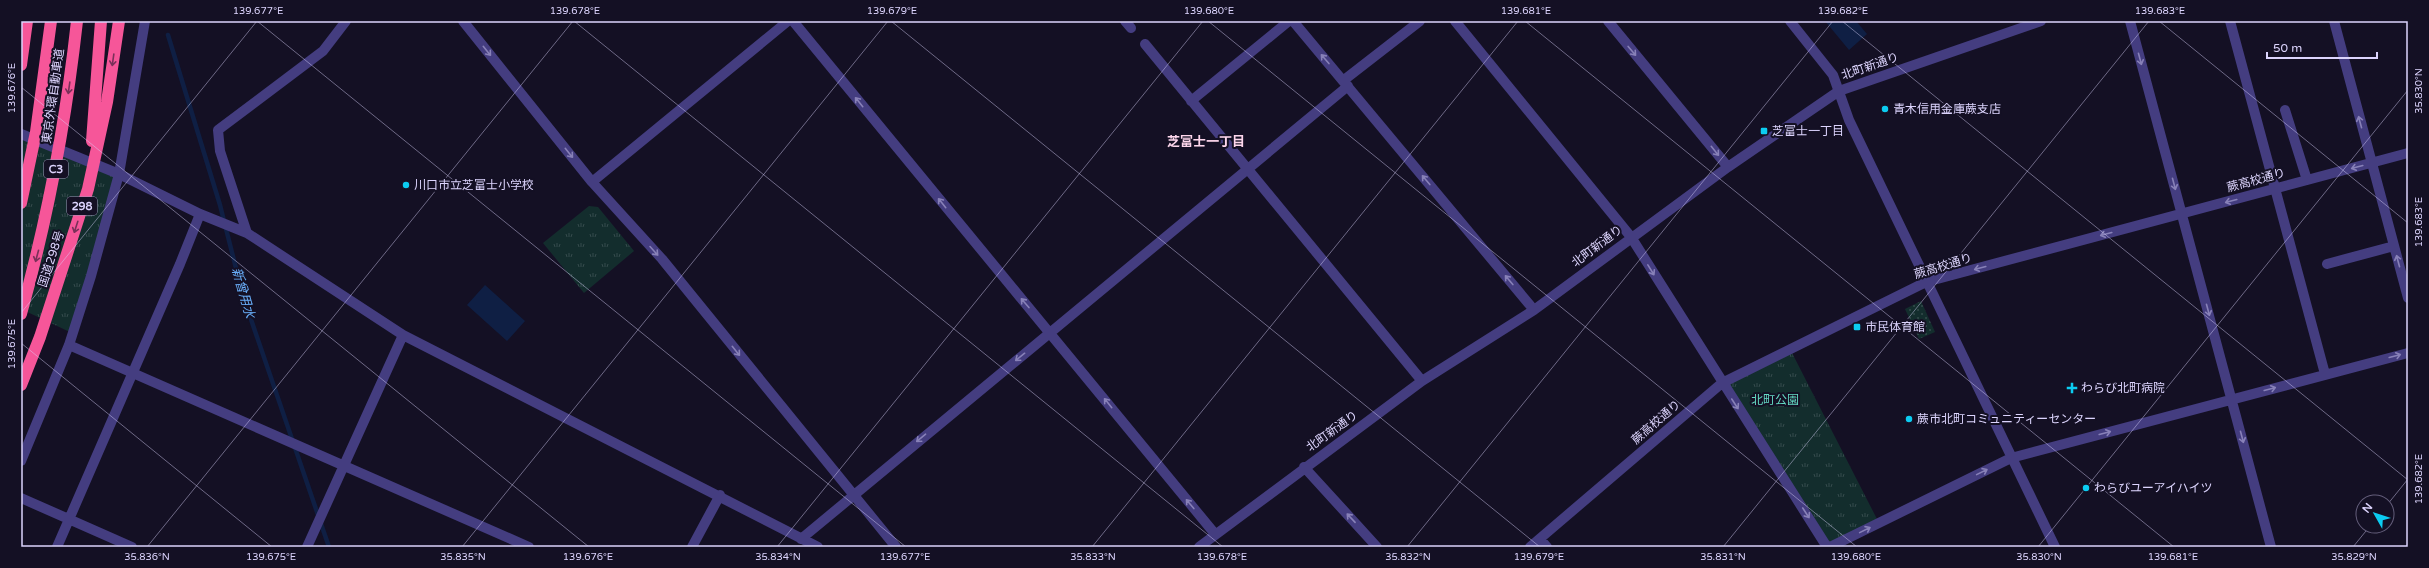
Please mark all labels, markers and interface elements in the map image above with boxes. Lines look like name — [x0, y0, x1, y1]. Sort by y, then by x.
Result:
text: 139.677°E — [233, 5, 283, 17]
text: 139.678°E — [550, 5, 600, 17]
text: 139.679°E — [867, 5, 917, 17]
text: 139.680°E — [1184, 5, 1234, 17]
text: 139.681°E — [1501, 5, 1551, 17]
text: 139.682°E — [1818, 5, 1868, 17]
text: 139.683°E — [2135, 5, 2185, 17]
scale bar — [2267, 34, 2377, 60]
text: 50 m — [2273, 41, 2302, 55]
one-way arrow — [483, 46, 492, 57]
one-way arrow — [1628, 46, 1637, 56]
street label: 東京外環自動車道 — [39, 47, 67, 145]
street label: 北町新通り — [1839, 50, 1901, 82]
one-way arrow — [2137, 52, 2144, 65]
one-way arrow — [109, 53, 117, 66]
one-way arrow — [1321, 54, 1330, 64]
text: 139.676°E — [6, 63, 18, 113]
text: 35.830°N — [2413, 68, 2425, 114]
one-way arrow — [65, 81, 73, 94]
one-way arrow — [855, 97, 864, 108]
place label: 青木信用金庫蕨支店 — [1893, 102, 2001, 116]
marker: 青木信用金庫蕨支店 — [1880, 104, 1890, 114]
one-way arrow — [2356, 115, 2363, 128]
place label: 芝富士一丁目 — [1772, 124, 1844, 138]
marker: 芝富士一丁目 — [1759, 126, 1769, 136]
district label: 芝富士一丁目 — [1167, 134, 1245, 150]
one-way arrow — [1711, 146, 1719, 157]
one-way arrow — [564, 147, 573, 158]
road number: C3 — [44, 160, 68, 178]
one-way arrow — [2351, 164, 2364, 171]
street label: 蕨高校通り — [2225, 165, 2287, 195]
one-way arrow — [1421, 175, 1430, 185]
one-way arrow — [2171, 177, 2179, 190]
place label: 川口市立芝富士小学校 — [414, 178, 534, 192]
marker: 川口市立芝富士小学校 — [401, 180, 411, 190]
road number: 298 — [67, 197, 97, 215]
one-way arrow — [938, 197, 947, 208]
one-way arrow — [2225, 197, 2238, 205]
text: 139.683°E — [2413, 197, 2425, 247]
one-way arrow — [72, 221, 79, 234]
street label: 北町新通り — [1569, 222, 1625, 270]
street label: 国道298号 — [35, 229, 67, 289]
one-way arrow — [2099, 231, 2112, 238]
one-way arrow — [650, 245, 659, 256]
one-way arrow — [33, 250, 40, 263]
street label: 蕨高校通り — [1912, 251, 1974, 281]
one-way arrow — [2394, 254, 2401, 267]
one-way arrow — [1648, 264, 1656, 276]
one-way arrow — [1974, 264, 1987, 272]
water label: 新曾用水 — [228, 266, 258, 322]
one-way arrow — [1505, 275, 1514, 285]
one-way arrow — [1021, 297, 1030, 308]
one-way arrow — [2205, 303, 2212, 316]
text: 139.675°E — [6, 319, 18, 369]
place label: 市民体育館 — [1865, 320, 1925, 334]
marker: 市民体育館 — [1852, 322, 1862, 332]
one-way arrow — [732, 346, 741, 357]
one-way arrow — [2389, 352, 2402, 359]
one-way arrow — [1015, 353, 1026, 361]
place label: わらび北町病院 — [2081, 381, 2165, 395]
marker: わらび北町病院 — [2066, 382, 2078, 394]
one-way arrow — [2263, 385, 2276, 392]
park label: 北町公園 — [1751, 393, 1799, 407]
one-way arrow — [1104, 397, 1112, 408]
street label: 蕨高校通り — [1629, 397, 1683, 447]
one-way arrow — [1731, 398, 1739, 409]
street label: 北町新通り — [1304, 408, 1360, 454]
place label: 蕨市北町コミュニティーセンター — [1917, 412, 2096, 426]
marker: 蕨市北町コミュニティーセンター — [1904, 414, 1914, 424]
one-way arrow — [2098, 428, 2111, 436]
one-way arrow — [2239, 430, 2246, 443]
one-way arrow — [915, 434, 926, 443]
text: 139.682°E — [2413, 454, 2425, 504]
one-way arrow — [1975, 468, 1987, 475]
place label: わらびユーアイハイツ — [2094, 481, 2212, 495]
marker: わらびユーアイハイツ — [2081, 483, 2091, 493]
north arrow — [2355, 494, 2395, 534]
one-way arrow — [1186, 498, 1194, 509]
text: N — [2360, 500, 2375, 516]
one-way arrow — [1802, 507, 1810, 519]
one-way arrow — [1346, 513, 1355, 523]
one-way arrow — [1859, 526, 1871, 533]
text: 35.836°N — [124, 551, 170, 563]
text: 139.675°E — [246, 551, 296, 563]
text: 35.835°N — [440, 551, 486, 563]
text: 139.676°E — [563, 551, 613, 563]
text: 35.834°N — [755, 551, 801, 563]
text: 139.677°E — [880, 551, 930, 563]
text: 35.833°N — [1070, 551, 1116, 563]
text: 139.678°E — [1197, 551, 1247, 563]
text: 35.832°N — [1385, 551, 1431, 563]
text: 139.679°E — [1514, 551, 1564, 563]
text: 35.831°N — [1700, 551, 1746, 563]
text: 139.680°E — [1831, 551, 1881, 563]
text: 35.830°N — [2016, 551, 2062, 563]
text: 139.681°E — [2148, 551, 2198, 563]
text: 35.829°N — [2331, 551, 2377, 563]

